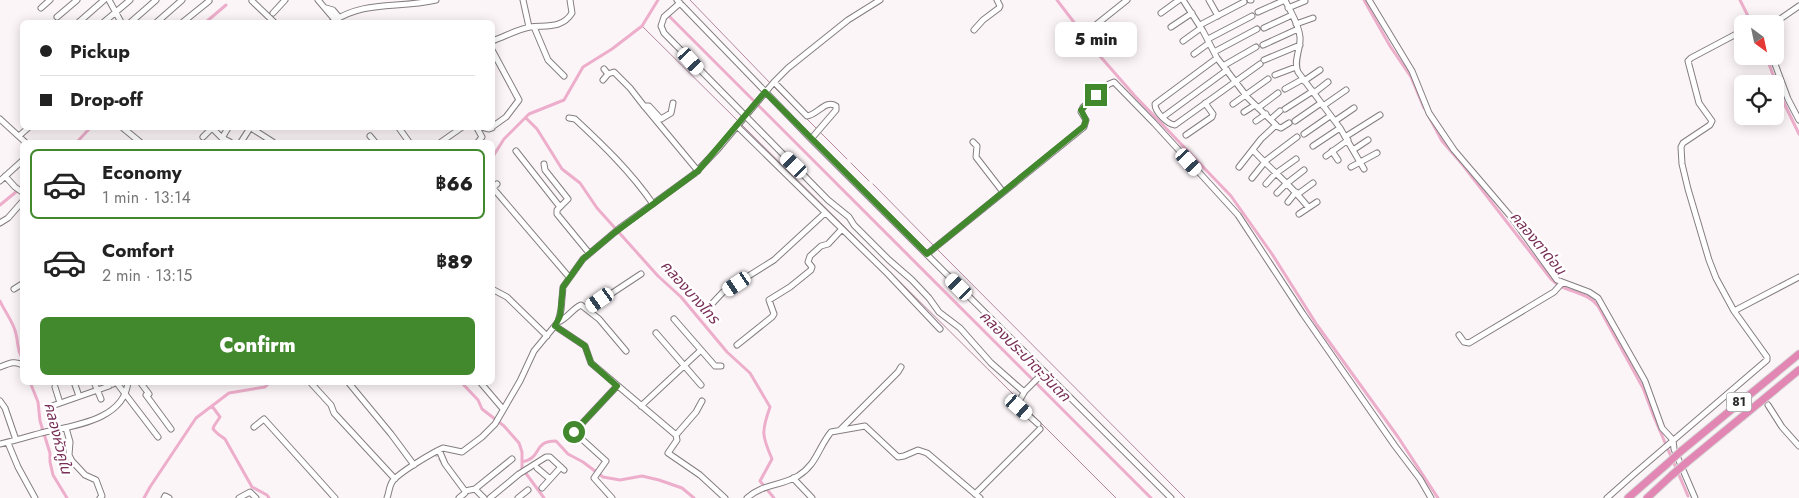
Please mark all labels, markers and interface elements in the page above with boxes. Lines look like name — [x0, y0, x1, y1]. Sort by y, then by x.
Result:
north arrow — [1734, 15, 1784, 65]
map controls — [1734, 15, 1784, 125]
callout: 5 min — [1055, 22, 1137, 58]
text: 5 min — [1075, 28, 1117, 51]
text: Pickup — [70, 38, 130, 65]
car — [675, 45, 706, 77]
button: locate — [1734, 75, 1784, 125]
route end — [1085, 84, 1107, 106]
text: Drop-off — [70, 86, 143, 113]
car — [1173, 146, 1204, 178]
car — [777, 149, 810, 181]
text: Economy — [102, 159, 182, 186]
icon: car — [42, 162, 87, 207]
text: ฿66 — [435, 170, 473, 197]
text: 1 min · 13:14 — [102, 186, 191, 209]
water label: คลองตาด่อน — [1505, 206, 1572, 280]
text: Comfort — [102, 237, 174, 264]
icon: car — [42, 240, 87, 285]
text: ฿89 — [436, 248, 473, 275]
water label: คลองบางไทร — [656, 255, 726, 330]
text: 2 min · 13:15 — [102, 264, 192, 287]
car — [720, 269, 753, 299]
car — [943, 271, 974, 303]
car — [583, 285, 616, 315]
water label: คลองประปาตะวันตก — [975, 306, 1076, 407]
button: Confirm — [40, 317, 475, 375]
car — [1002, 391, 1035, 423]
road number: 81 — [1726, 392, 1752, 412]
water label: คลองหัวคูใน — [38, 400, 78, 477]
route start — [563, 421, 585, 443]

